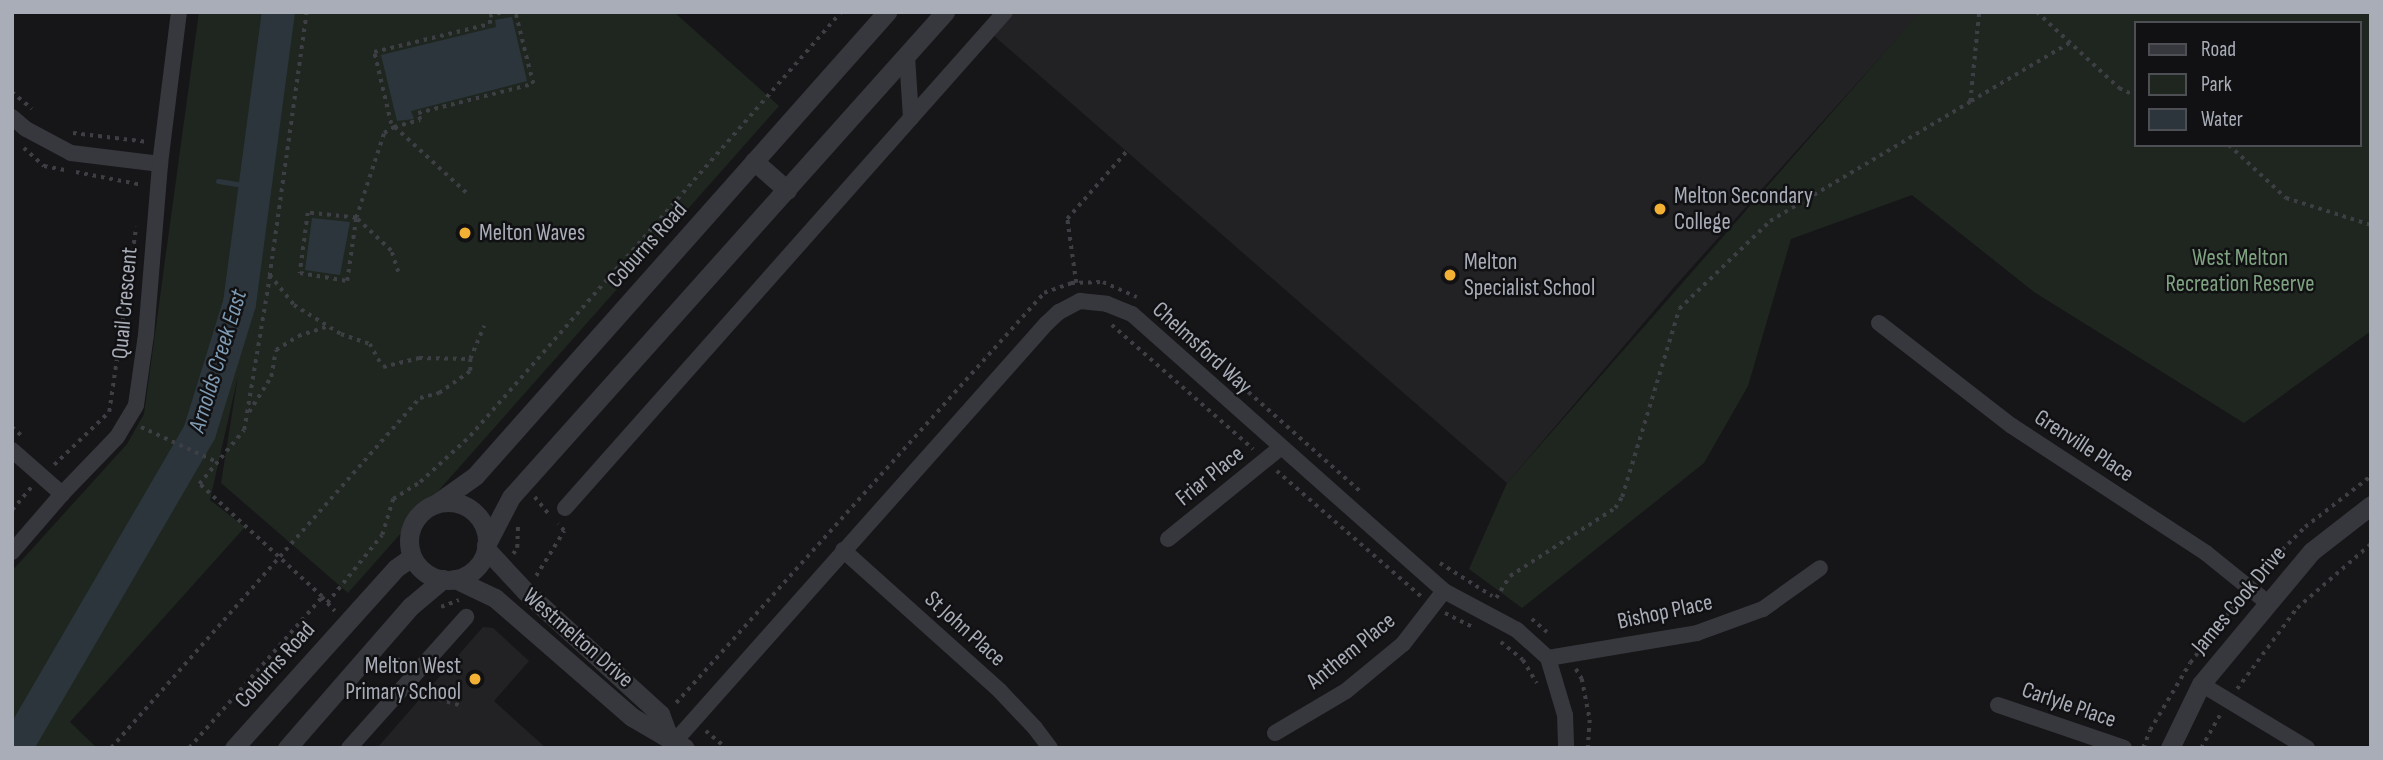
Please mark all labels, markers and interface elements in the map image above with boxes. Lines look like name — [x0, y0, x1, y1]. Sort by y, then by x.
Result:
legend — [2134, 21, 2362, 147]
text: Road — [2201, 37, 2236, 62]
text: Park — [2201, 72, 2232, 97]
text: Water — [2201, 107, 2243, 132]
place label: Melton Secondary College — [1674, 182, 1813, 236]
street label: Coburns Road — [601, 196, 693, 294]
marker: Melton Secondary College — [1652, 201, 1668, 217]
place label: Melton Waves — [479, 219, 585, 247]
marker: Melton Waves — [457, 225, 473, 241]
park label: West Melton Recreation Reserve — [2165, 244, 2315, 298]
street label: Quail Crescent — [106, 246, 144, 360]
place label: Melton Specialist School — [1464, 248, 1595, 302]
marker: Melton Specialist School — [1442, 267, 1458, 283]
water label: Arnolds Creek East — [183, 286, 253, 436]
street label: Chelmsford Way — [1146, 296, 1258, 400]
street label: Grenville Place — [2029, 404, 2139, 488]
street label: Friar Place — [1170, 440, 1250, 512]
street label: James Cook Drive — [2186, 541, 2292, 659]
street label: Westmelton Drive — [517, 583, 639, 693]
street label: St John Place — [919, 586, 1011, 672]
street label: Bishop Place — [1615, 588, 1715, 636]
street label: Anthem Place — [1301, 607, 1401, 695]
street label: Coburns Road — [229, 616, 321, 714]
place label: Melton West Primary School — [345, 652, 461, 706]
marker: Melton West Primary School — [467, 671, 483, 687]
street label: Carlyle Place — [2018, 676, 2120, 734]

